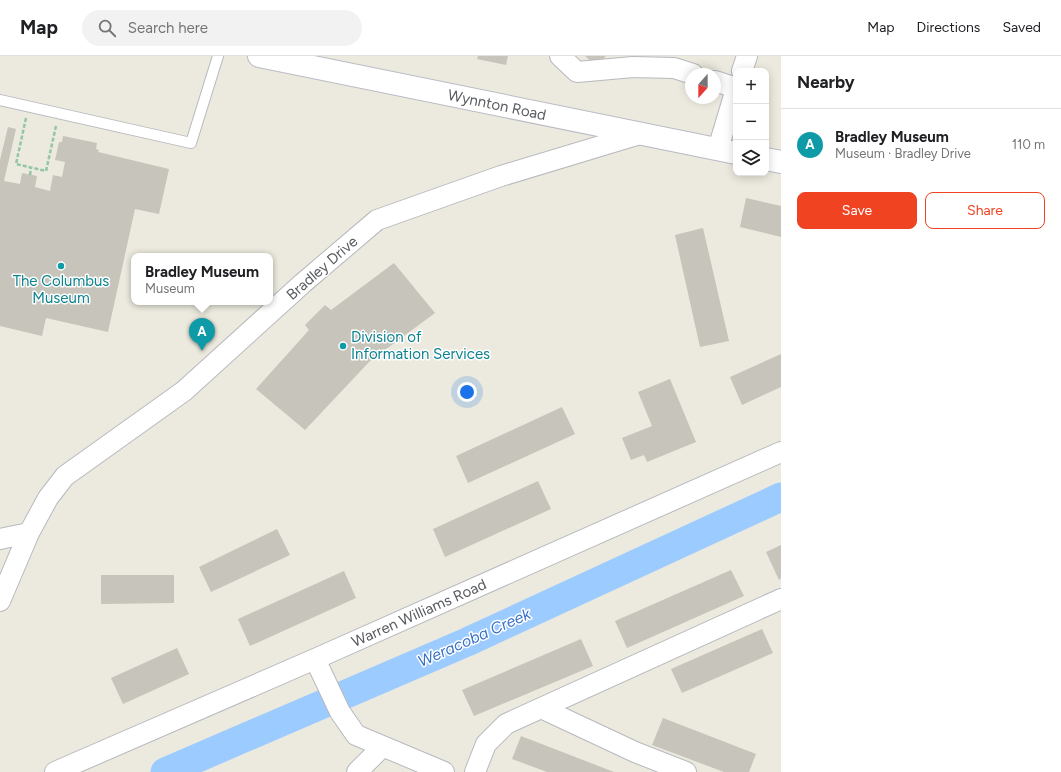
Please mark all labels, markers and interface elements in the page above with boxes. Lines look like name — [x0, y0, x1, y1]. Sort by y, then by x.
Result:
search box — [82, 10, 362, 46]
text: Map — [20, 16, 58, 39]
icon: search — [96, 17, 118, 39]
text: Search here — [128, 19, 208, 37]
text: Map — [867, 19, 895, 36]
text: Directions — [917, 19, 980, 36]
text: Saved — [1002, 19, 1041, 36]
north arrow — [685, 68, 721, 104]
map controls — [733, 68, 769, 176]
button: + — [733, 68, 769, 104]
text: Nearby — [797, 72, 855, 92]
street label: Wynnton Road — [446, 86, 548, 124]
button: − — [733, 104, 769, 140]
text: Bradley Museum — [835, 128, 949, 146]
text: A — [805, 137, 815, 152]
text: 110 m — [1012, 137, 1045, 152]
button: layers — [733, 140, 769, 176]
text: Museum · Bradley Drive — [835, 146, 971, 161]
button: Save — [797, 192, 917, 229]
button: Share — [925, 192, 1045, 229]
street label: Bradley Drive — [283, 232, 361, 304]
popup — [131, 253, 273, 305]
marker: The Columbus Museum — [56, 261, 66, 271]
text: Bradley Museum — [145, 263, 259, 281]
place label: The Columbus Museum — [13, 272, 109, 307]
text: Museum — [145, 281, 195, 296]
pin: A — [189, 318, 215, 351]
place label: Division of Information Services — [351, 328, 490, 363]
marker: Division of Information Services — [338, 341, 348, 351]
your location — [457, 382, 477, 402]
street label: Warren Williams Road — [349, 575, 489, 651]
water label: Weracoba Creek — [415, 604, 535, 671]

